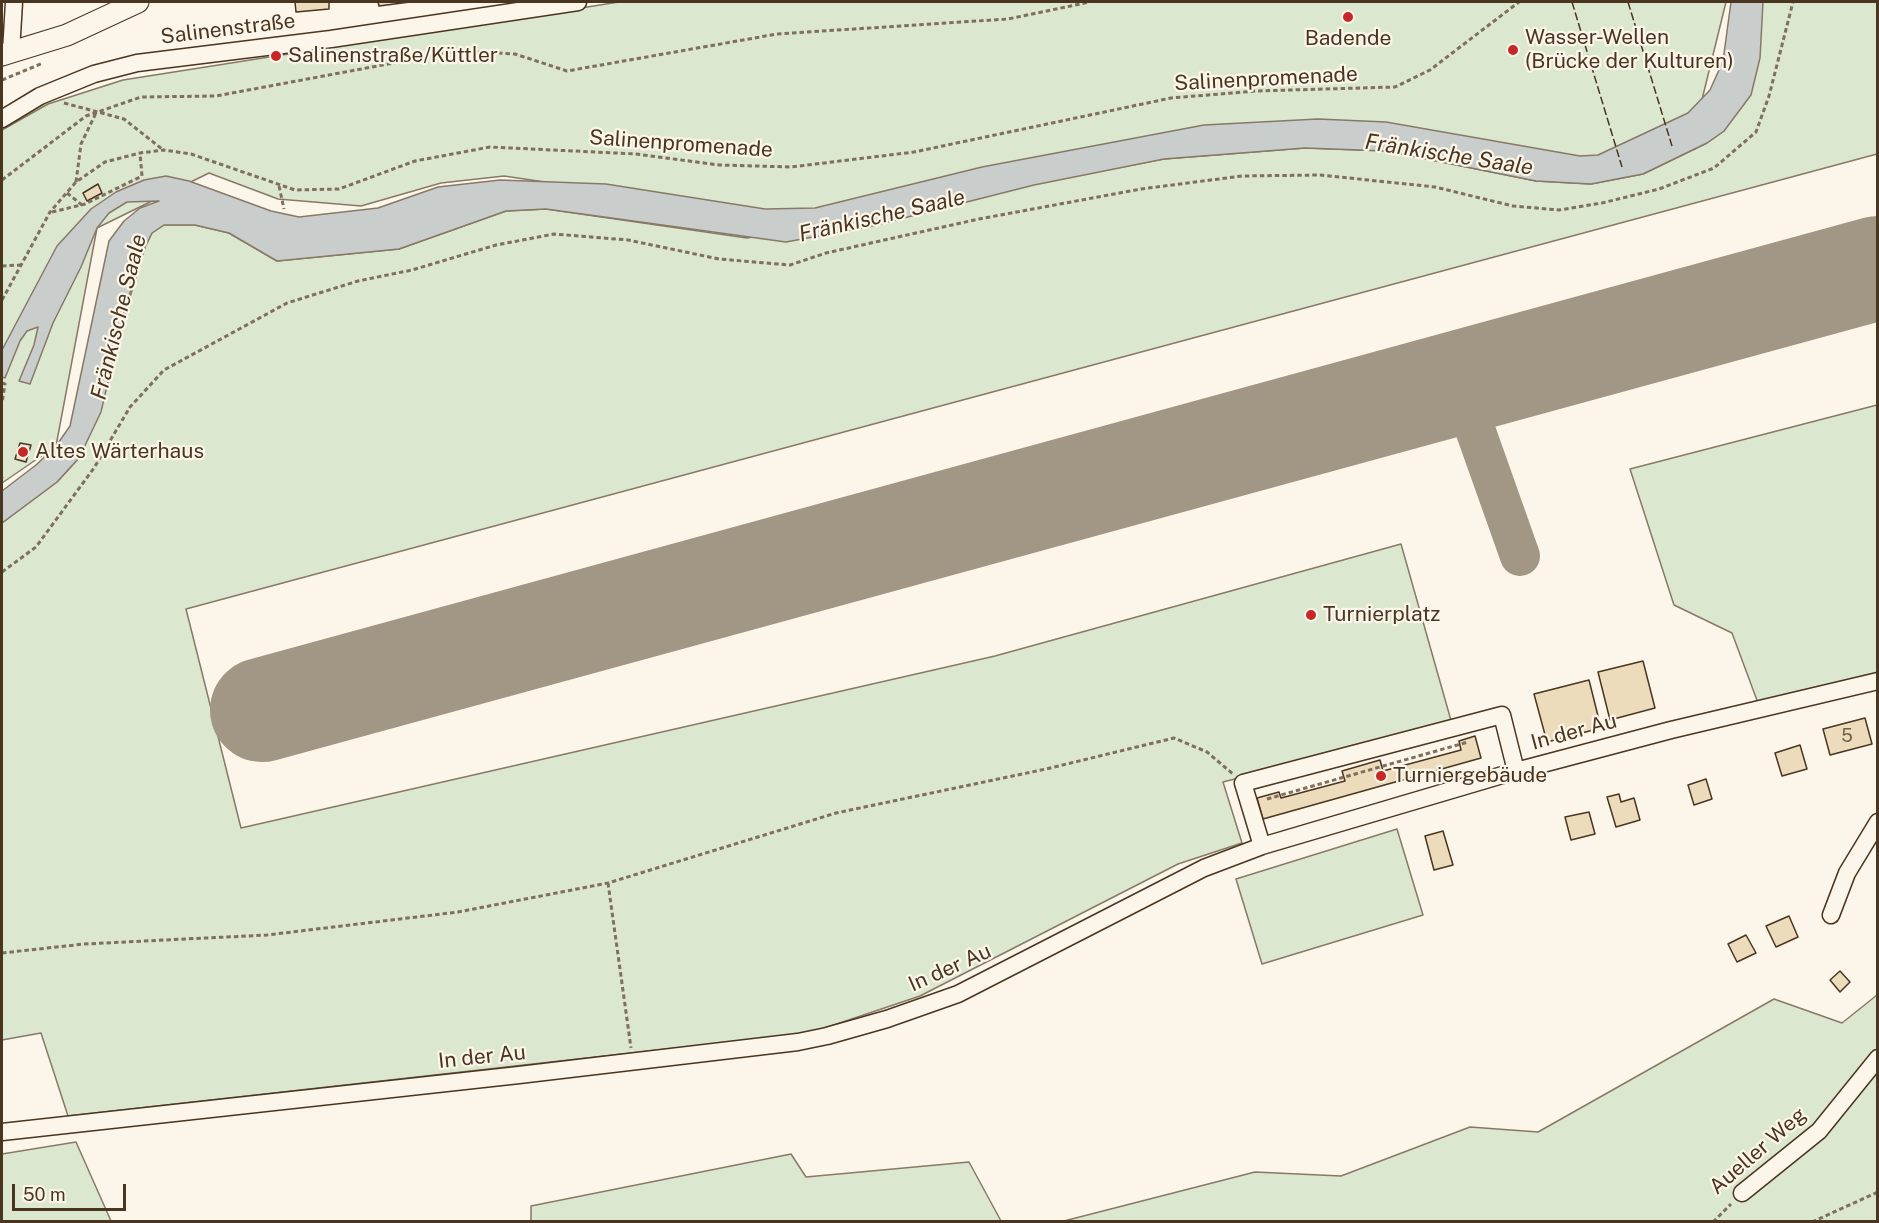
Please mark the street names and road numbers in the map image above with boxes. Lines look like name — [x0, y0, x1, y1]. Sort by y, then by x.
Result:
street label: Salinenstraße — [159, 8, 297, 50]
street label: Salinenpromenade — [1173, 62, 1359, 96]
street label: Salinenpromenade — [588, 125, 774, 163]
street label: In der Au — [1528, 708, 1620, 756]
street label: In der Au — [905, 939, 995, 997]
street label: In der Au — [437, 1040, 527, 1074]
street label: Aueller Weg — [1704, 1102, 1812, 1200]

